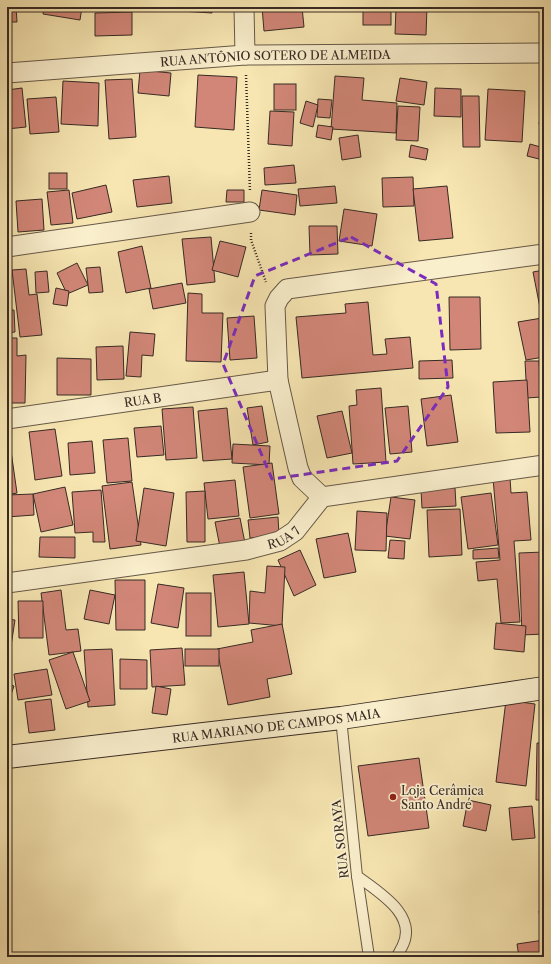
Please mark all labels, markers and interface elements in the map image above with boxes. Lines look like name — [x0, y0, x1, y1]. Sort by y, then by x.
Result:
street label: RUA ANTÔNIO SOTERO DE ALMEIDA — [160, 47, 392, 69]
street label: RUA B — [123, 389, 162, 410]
street label: RUA 7 — [266, 523, 303, 552]
street label: RUA MARIANO DE CAMPOS MAIA — [171, 705, 382, 745]
place label: Loja Cerâmica Santo André — [401, 783, 484, 812]
marker: Loja Cerâmica Santo André — [388, 792, 398, 802]
street label: RUA SORAYA — [328, 798, 352, 879]

